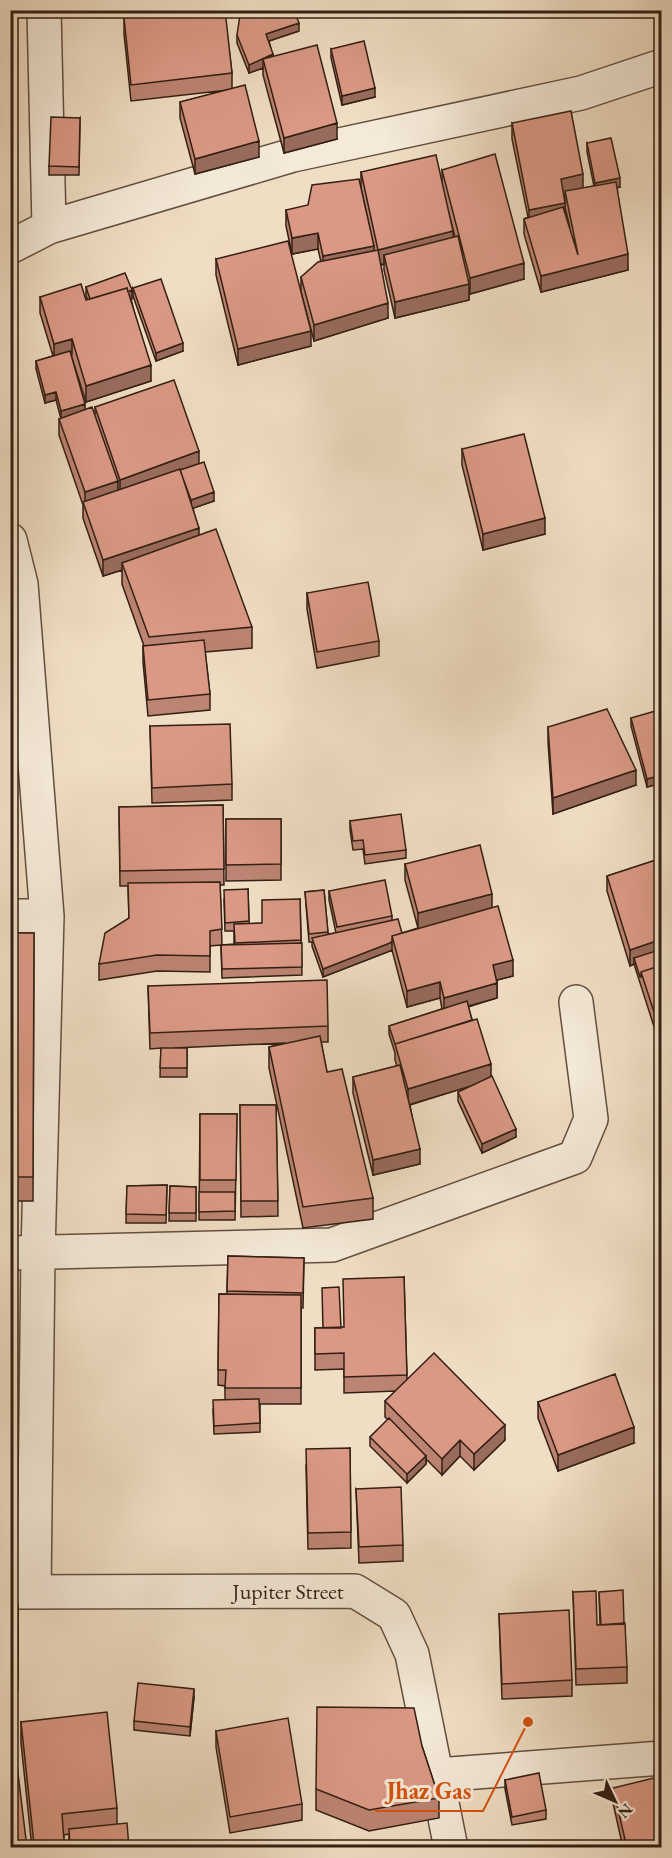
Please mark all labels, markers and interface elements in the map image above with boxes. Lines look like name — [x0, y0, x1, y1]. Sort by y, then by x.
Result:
street label: Jupiter Street — [230, 1577, 344, 1606]
callout: Jhaz Gas — [375, 1769, 483, 1811]
north arrow — [585, 1771, 645, 1831]
text: Jhaz Gas — [385, 1775, 471, 1806]
text: N — [613, 1799, 637, 1823]

